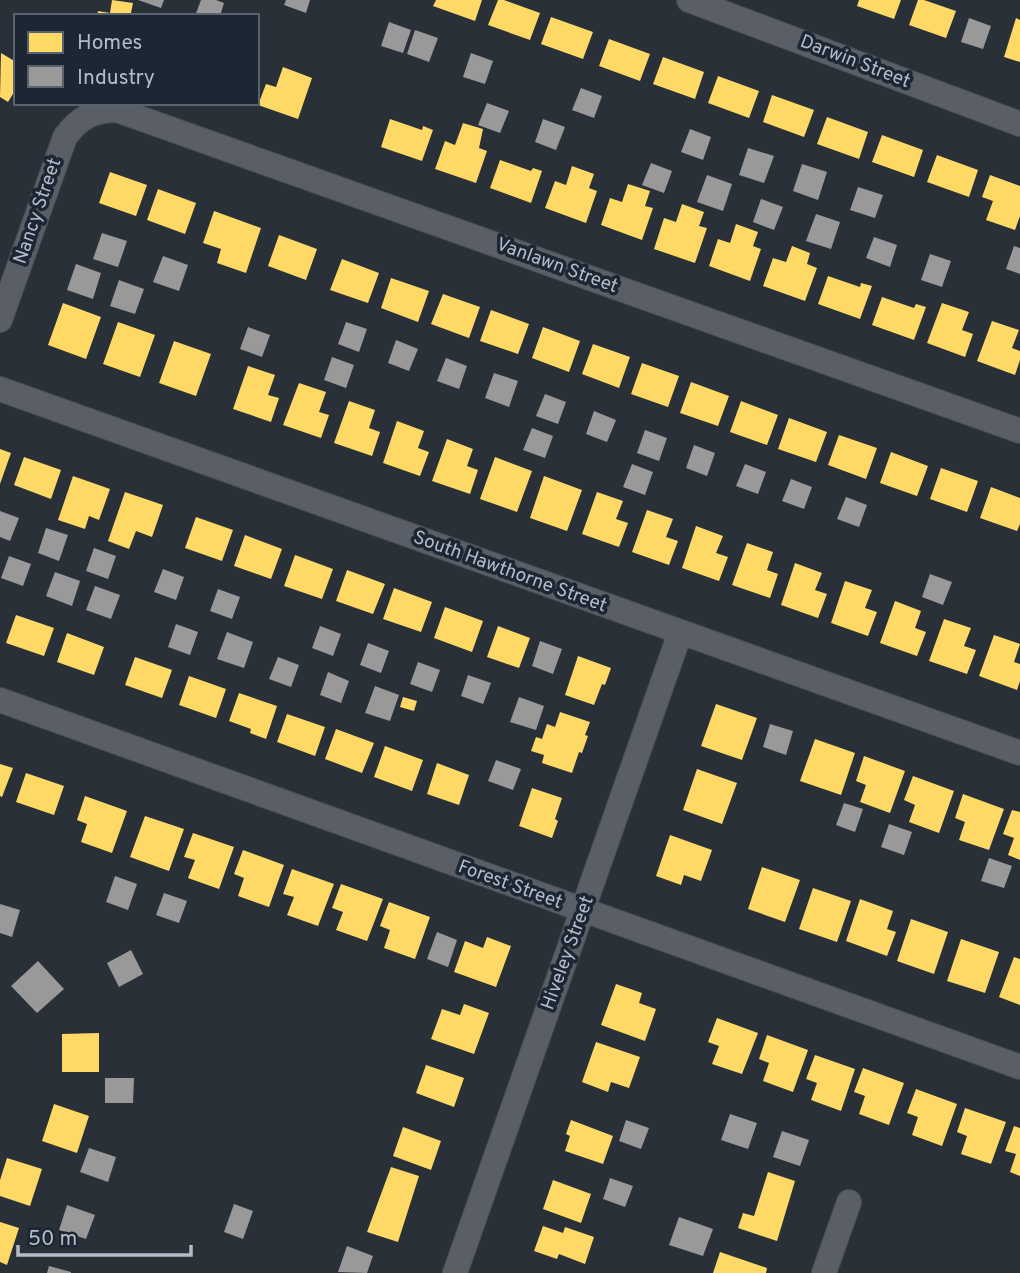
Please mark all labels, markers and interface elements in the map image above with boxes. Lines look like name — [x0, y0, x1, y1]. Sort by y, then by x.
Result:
legend — [14, 14, 259, 105]
text: Homes — [77, 30, 142, 57]
street label: Darwin Street — [796, 30, 914, 94]
text: Industry — [77, 65, 155, 92]
street label: Nancy Street — [9, 155, 67, 267]
street label: Vanlawn Street — [493, 233, 621, 299]
street label: South Hawthorne Street — [410, 526, 610, 618]
street label: Forest Street — [455, 855, 565, 915]
street label: Hiveley Street — [536, 893, 600, 1013]
scale bar — [18, 1214, 191, 1258]
text: 50 m — [28, 1226, 77, 1253]

